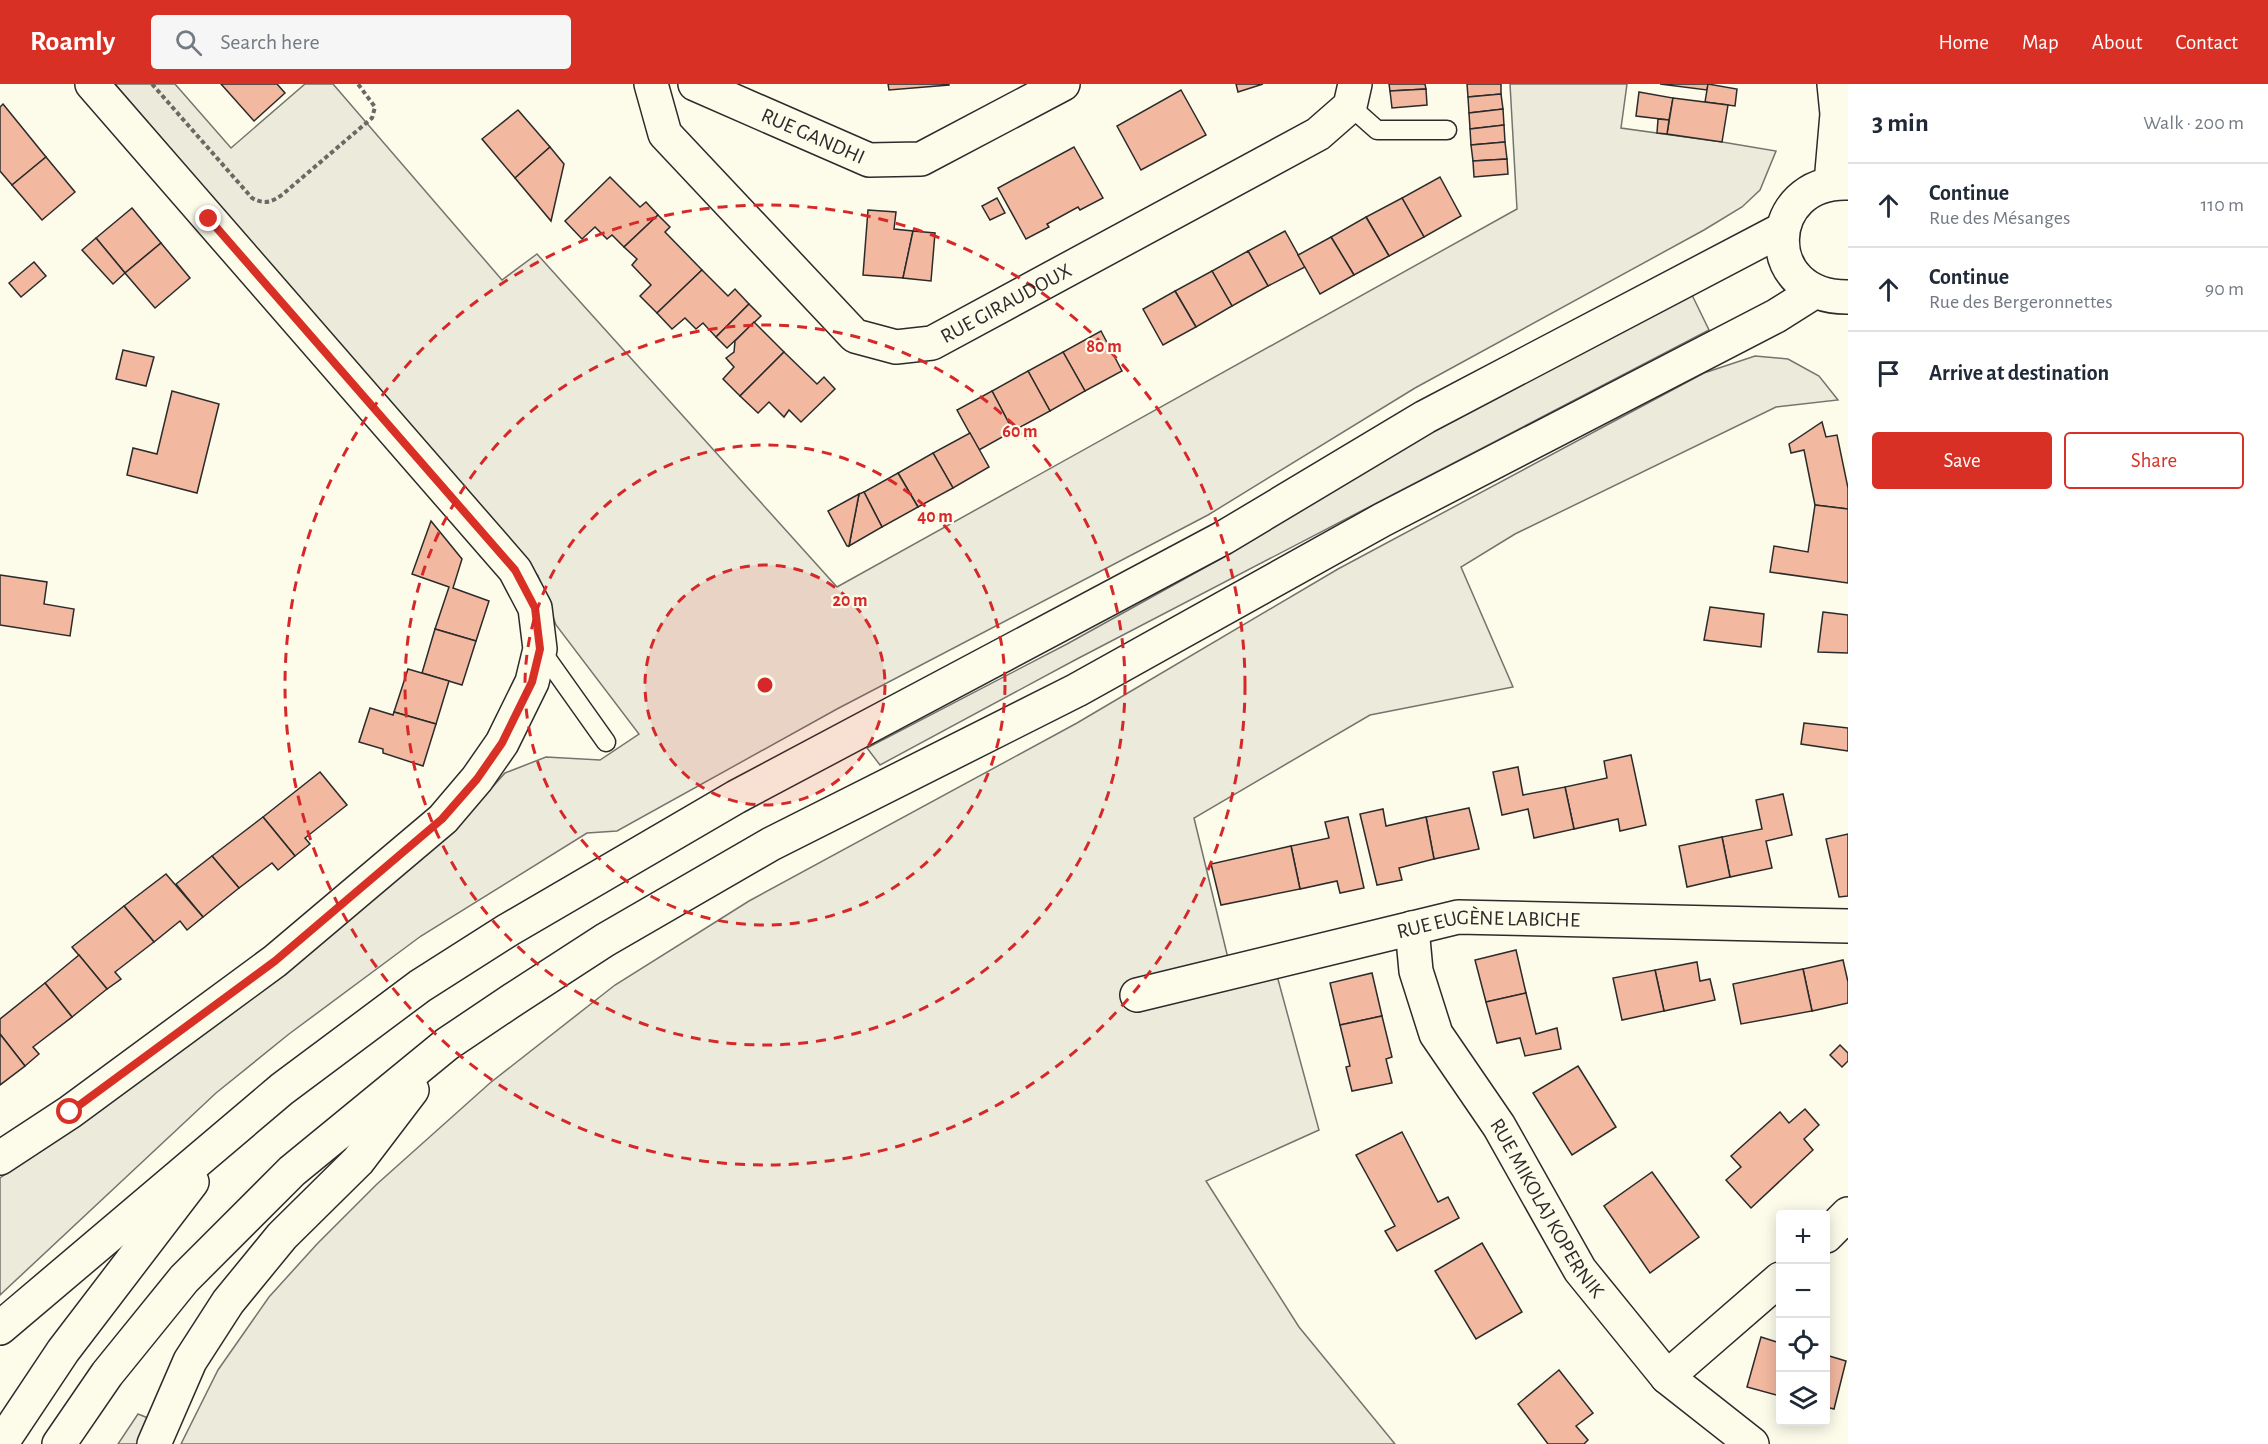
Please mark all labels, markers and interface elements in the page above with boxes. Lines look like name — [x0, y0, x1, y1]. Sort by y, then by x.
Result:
search box — [151, 15, 571, 69]
icon: search — [172, 26, 205, 59]
text: Roamly — [30, 28, 115, 56]
text: Search here — [220, 31, 320, 53]
text: Home — [1938, 32, 1989, 53]
text: Map — [2022, 32, 2059, 53]
text: About — [2092, 32, 2142, 53]
text: Contact — [2175, 32, 2238, 53]
street label: RUE GANDHI — [758, 104, 868, 168]
text: 3 min — [1872, 110, 1929, 136]
text: Walk · 200 m — [2143, 113, 2244, 133]
text: Continue — [1929, 182, 2009, 204]
icon: ahead — [1872, 189, 1905, 222]
text: 110 m — [2200, 195, 2244, 215]
route end — [195, 205, 221, 231]
text: Rue des Mésanges — [1929, 208, 2070, 228]
street label: RUE GIRAUDOUX — [937, 260, 1075, 347]
text: Continue — [1929, 266, 2009, 288]
icon: ahead — [1872, 273, 1905, 306]
text: 90 m — [2205, 279, 2244, 299]
text: Rue des Bergeronnettes — [1929, 292, 2113, 312]
text: 80 m — [1086, 338, 1122, 356]
icon: arrive — [1872, 357, 1905, 390]
text: Arrive at destination — [1929, 362, 2109, 384]
text: 60 m — [1002, 423, 1038, 441]
button: Save — [1872, 432, 2052, 489]
button: Share — [2064, 432, 2244, 489]
text: 40 m — [917, 508, 953, 526]
text: 20 m — [832, 592, 868, 610]
centre of rings — [755, 675, 775, 695]
street label: RUE EUGÈNE LABICHE — [1395, 905, 1580, 943]
route start — [56, 1098, 82, 1124]
street label: RUE MIKOLAJ KOPERNIK — [1486, 1115, 1608, 1302]
map controls — [1776, 1210, 1830, 1426]
button: + — [1776, 1210, 1830, 1264]
button: − — [1776, 1264, 1830, 1318]
button: locate — [1776, 1318, 1830, 1372]
button: layers — [1776, 1372, 1830, 1426]

